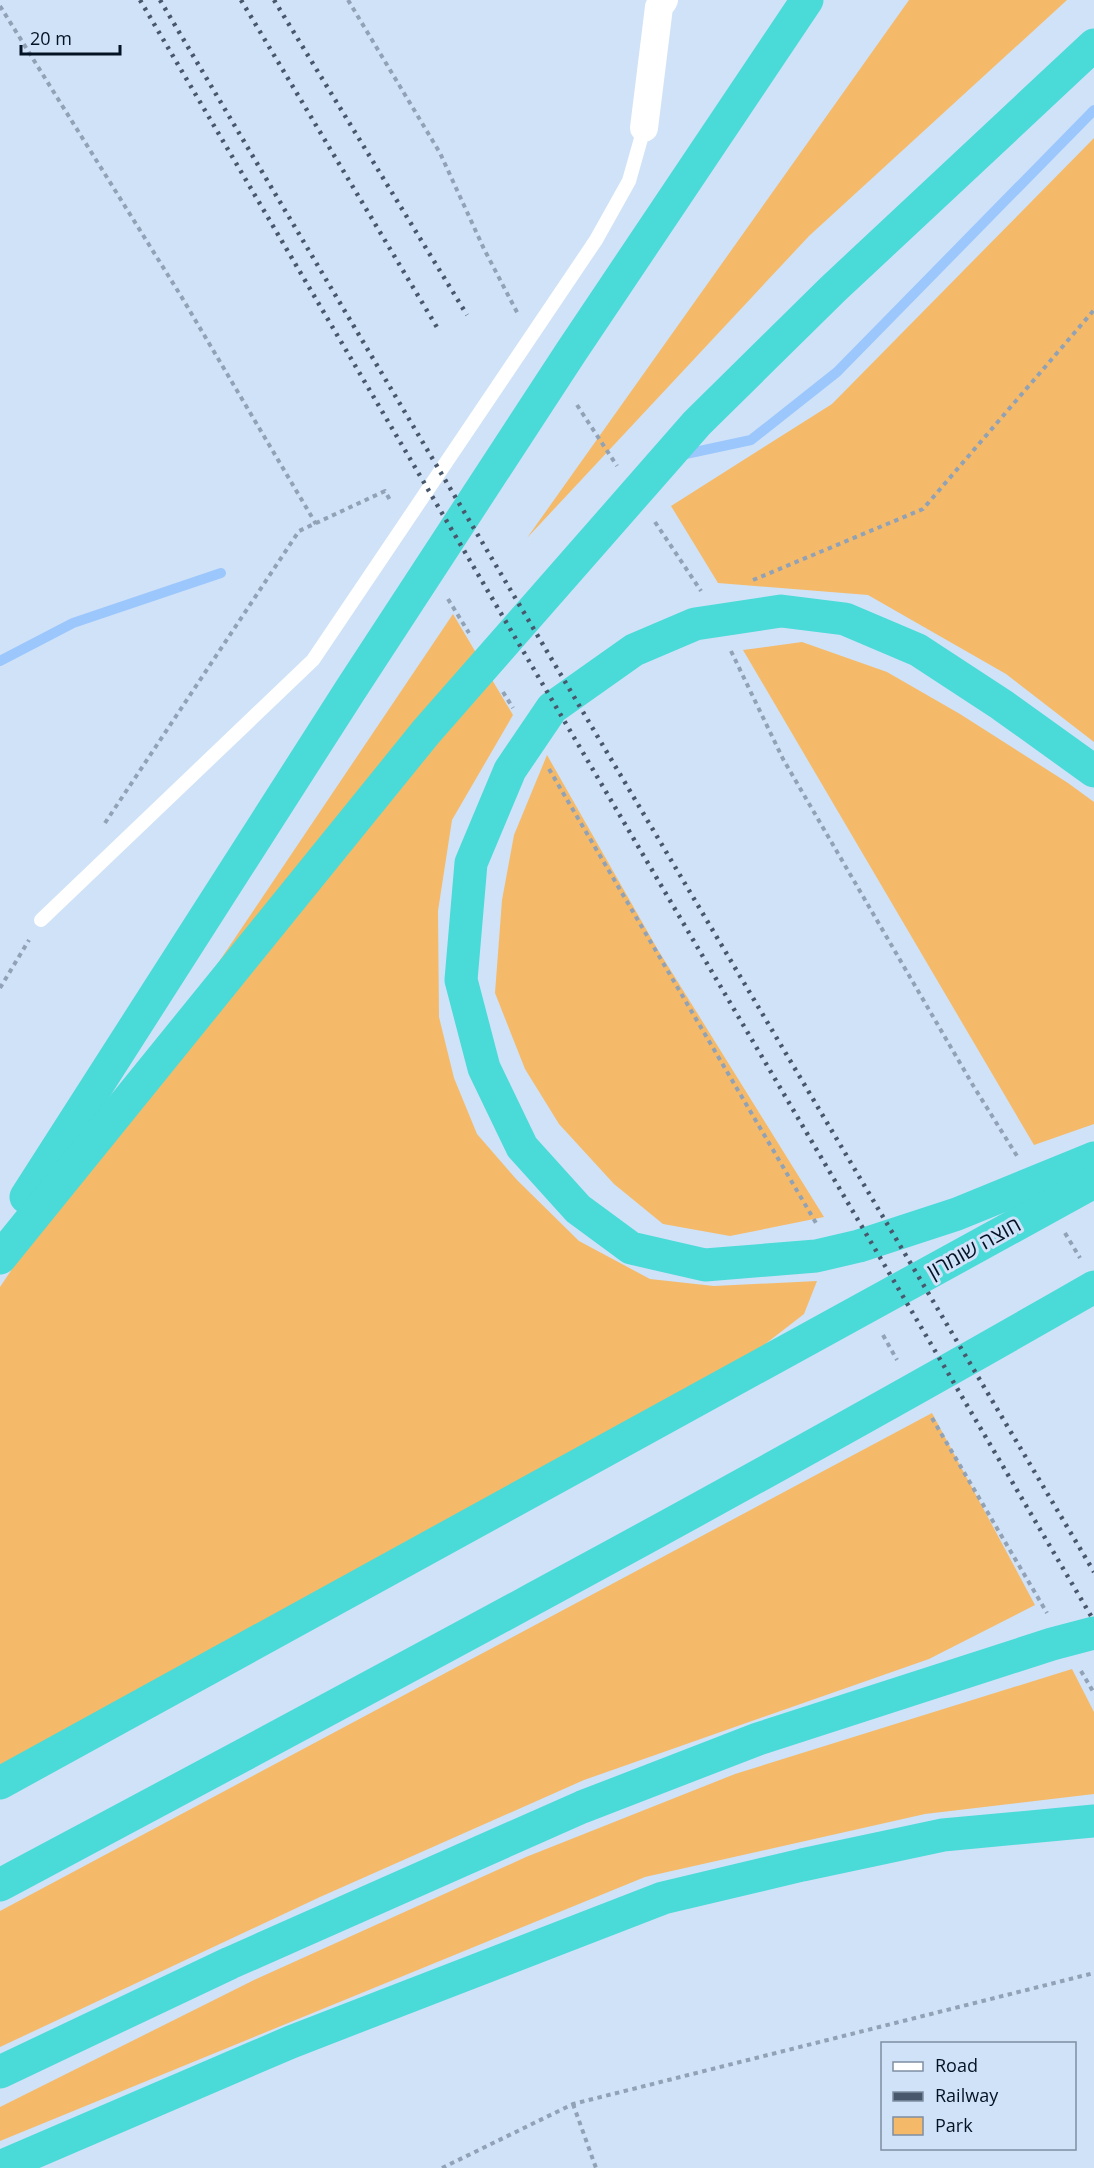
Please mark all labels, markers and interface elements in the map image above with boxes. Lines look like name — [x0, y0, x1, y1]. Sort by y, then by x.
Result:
scale bar — [21, 18, 120, 56]
text: 20 m — [30, 26, 72, 50]
street label: חוצה שומרון — [922, 1210, 1025, 1284]
legend — [881, 2042, 1076, 2150]
text: Road — [935, 2053, 978, 2077]
text: Railway — [935, 2083, 999, 2107]
text: Park — [935, 2113, 973, 2137]

